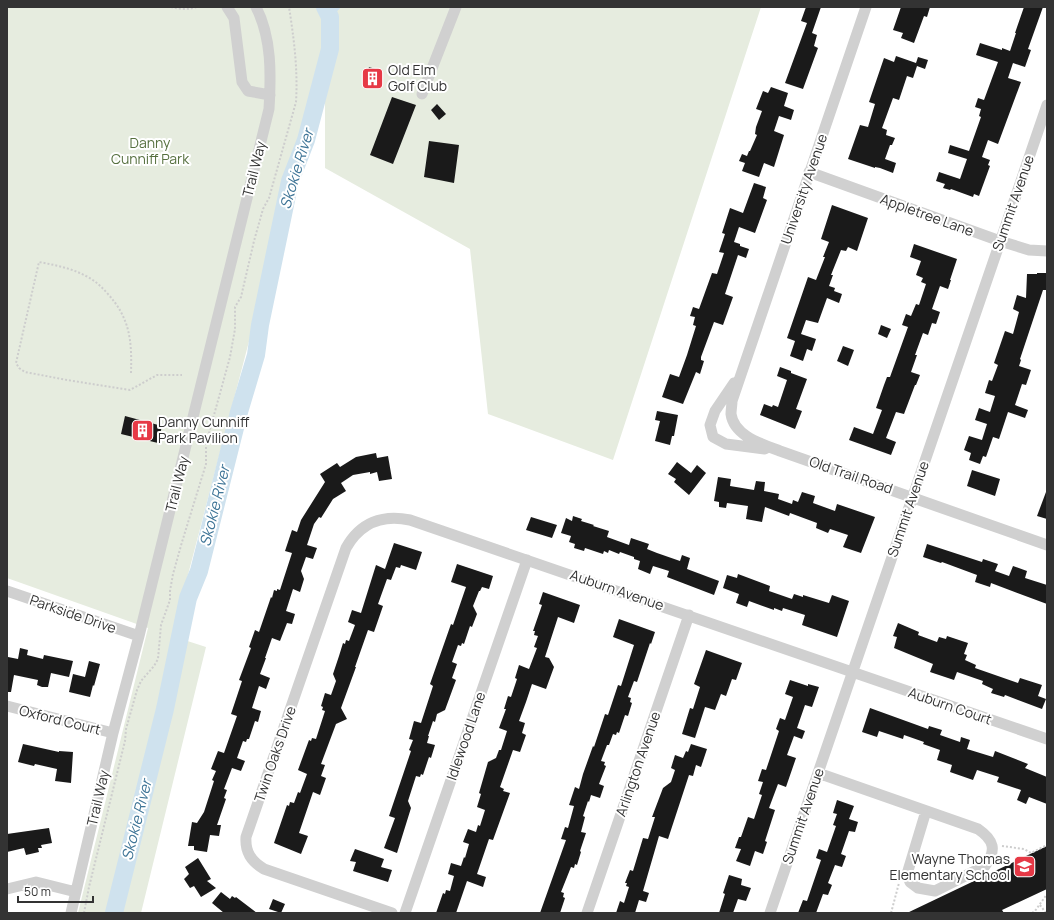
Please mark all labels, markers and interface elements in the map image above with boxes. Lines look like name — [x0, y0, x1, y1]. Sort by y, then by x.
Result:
place label: Old Elm Golf Club — [388, 60, 447, 95]
building icon: Old Elm Golf Club — [360, 65, 386, 91]
water label: Skokie River — [274, 124, 319, 211]
street label: University Avenue — [776, 131, 831, 246]
park label: Danny Cunniff Park — [111, 133, 190, 168]
street label: Trail Way — [237, 138, 270, 199]
street label: Summit Avenue — [987, 152, 1038, 253]
street label: Appletree Lane — [878, 189, 976, 240]
place label: Danny Cunniff Park Pavilion — [158, 412, 250, 447]
building icon: Danny Cunniff Park Pavilion — [129, 417, 155, 443]
street label: Old Trail Road — [807, 451, 895, 498]
street label: Trail Way — [160, 453, 193, 514]
street label: Summit Avenue — [882, 458, 933, 559]
water label: Skokie River — [194, 461, 235, 548]
street label: Auburn Avenue — [568, 565, 667, 614]
street label: Parkside Drive — [27, 590, 119, 637]
street label: Auburn Court — [906, 682, 995, 729]
street label: Idlewood Lane — [442, 689, 490, 783]
street label: Oxford Court — [17, 700, 103, 739]
street label: Twin Oaks Drive — [249, 703, 300, 804]
street label: Arlington Avenue — [611, 709, 664, 819]
street label: Summit Avenue — [777, 765, 828, 866]
street label: Trail Way — [82, 768, 113, 828]
water label: Skokie River — [116, 775, 157, 862]
place label: Wayne Thomas Elementary School — [890, 849, 1010, 884]
school or university icon: Wayne Thomas Elementary School — [1012, 854, 1038, 880]
scale bar — [18, 878, 93, 904]
text: 50 m — [24, 883, 51, 900]

